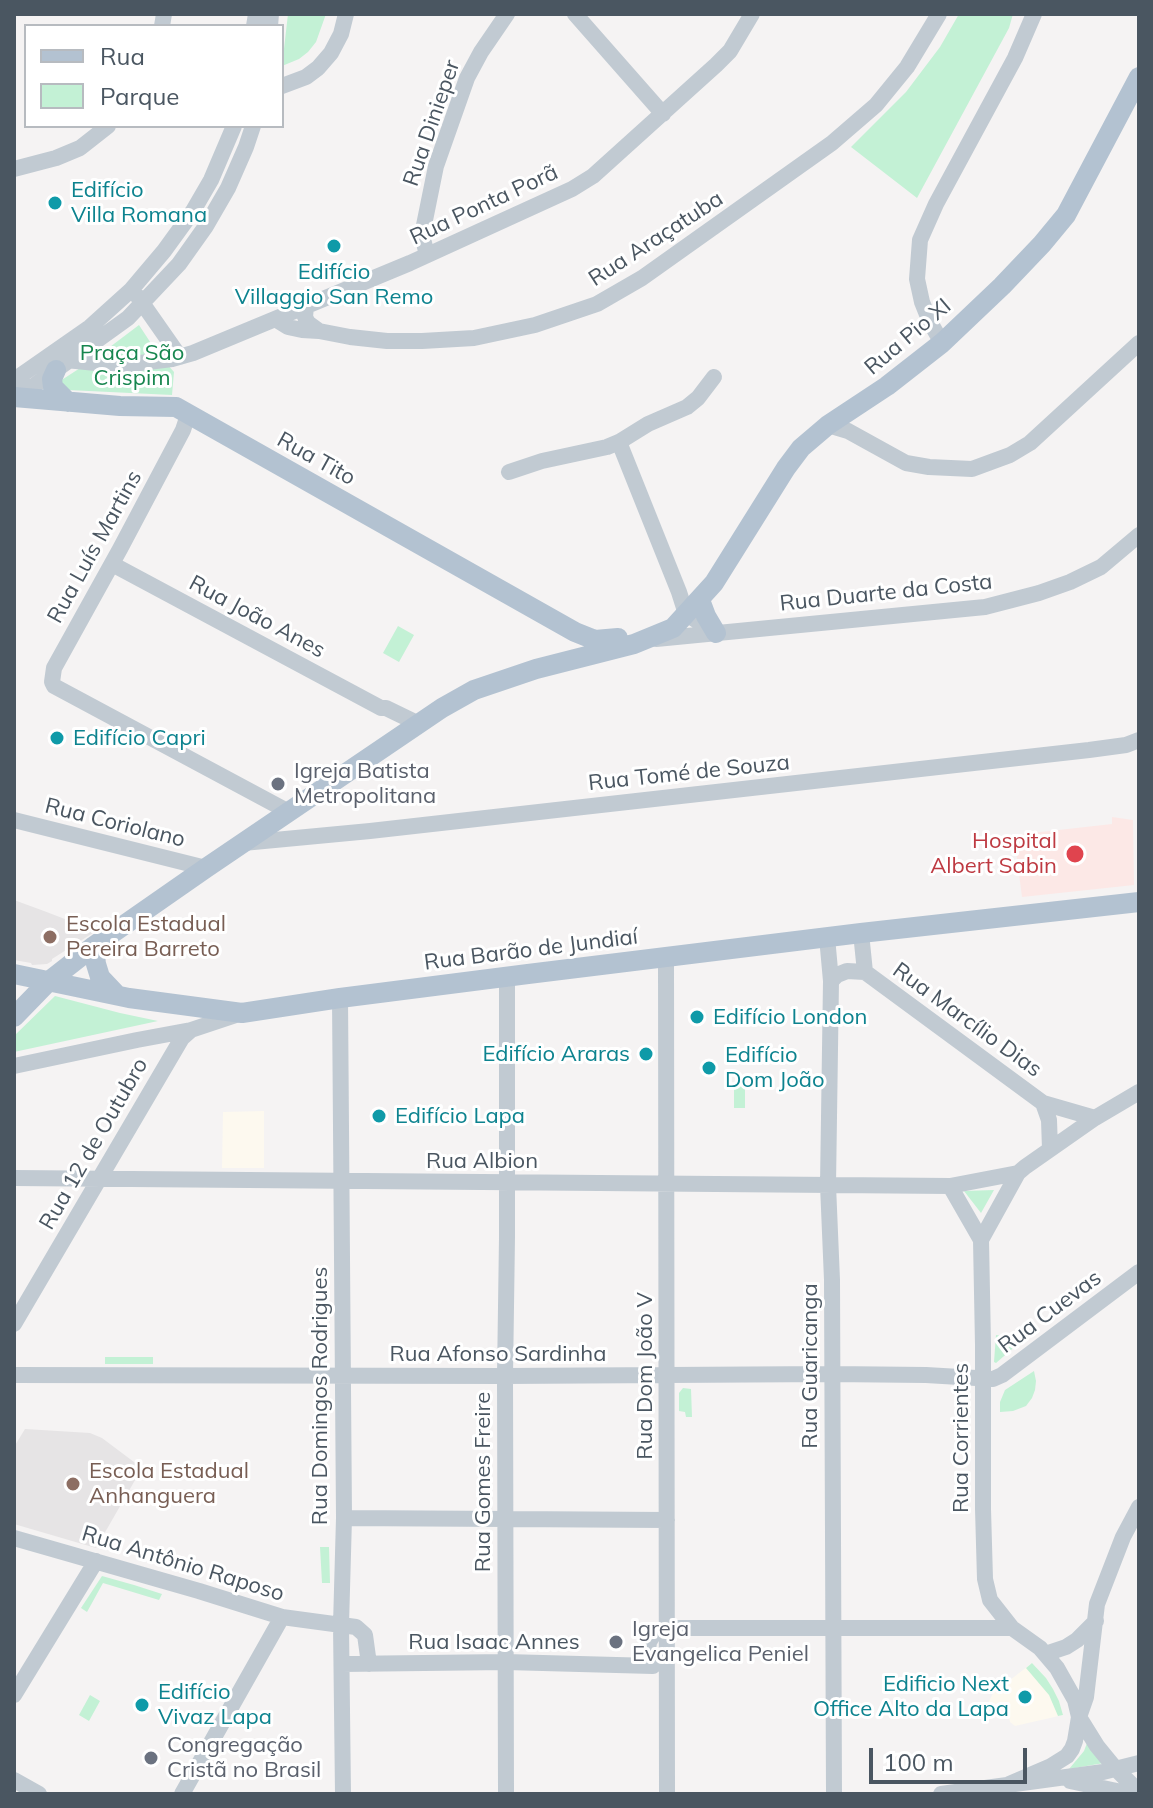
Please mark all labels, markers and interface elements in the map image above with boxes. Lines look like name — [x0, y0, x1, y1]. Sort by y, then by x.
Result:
legend — [24, 24, 284, 128]
text: Rua — [100, 41, 145, 71]
street label: Rua Dinieper — [398, 56, 466, 190]
text: Parque — [100, 81, 179, 111]
street label: Rua Ponta Porã — [406, 159, 562, 251]
place label: Edifício Villa Romana — [71, 177, 207, 228]
street label: Rua Araçatuba — [584, 186, 728, 292]
marker: Edifício Villa Romana — [46, 194, 64, 212]
marker: Edifício Villaggio San Remo — [325, 237, 343, 255]
place label: Edifício Villaggio San Remo — [235, 259, 433, 310]
street label: Rua Pio XI — [859, 293, 957, 381]
park label: Praça São Crispim — [80, 340, 184, 392]
street label: Rua Tito — [272, 427, 360, 491]
street label: Rua Luís Martins — [42, 466, 148, 628]
street label: Rua Duarte da Costa — [778, 569, 994, 617]
street label: Rua João Anes — [185, 570, 329, 664]
place label: Edifício Capri — [73, 725, 206, 751]
marker: Edifício Capri — [48, 729, 66, 747]
street label: Rua Tomé de Souza — [587, 749, 791, 797]
place label: Igreja Batista Metropolitana — [294, 758, 436, 810]
marker: Igreja Batista Metropolitana — [269, 775, 287, 793]
street label: Rua Coriolano — [42, 793, 188, 853]
place label: Hospital Albert Sabin — [930, 828, 1057, 880]
marker: Hospital Albert Sabin — [1064, 843, 1086, 865]
place label: Escola Estadual Pereira Barreto — [66, 911, 226, 962]
street label: Rua Barão de Jundiaí — [423, 924, 639, 976]
marker: Escola Estadual Pereira Barreto — [41, 928, 59, 946]
street label: Rua Marcílio Dias — [887, 957, 1047, 1083]
place label: Edifício London — [713, 1004, 867, 1030]
marker: Edifício London — [688, 1008, 706, 1026]
place label: Edifício Araras — [482, 1041, 630, 1067]
place label: Edifício Dom João — [725, 1042, 825, 1094]
marker: Edifício Araras — [637, 1045, 655, 1063]
street label: Rua 12 de Outubro — [34, 1054, 154, 1234]
marker: Edifício Dom João — [700, 1059, 718, 1077]
place label: Edifício Lapa — [395, 1103, 525, 1129]
marker: Edifício Lapa — [370, 1107, 388, 1125]
street label: Rua Albion — [426, 1148, 538, 1174]
street label: Rua Cuevas — [993, 1265, 1107, 1359]
street label: Rua Domingos Rodrigues — [307, 1267, 333, 1525]
street label: Rua Guaricanga — [797, 1283, 823, 1449]
street label: Rua Dom João V — [632, 1292, 658, 1460]
street label: Rua Afonso Sardinha — [390, 1341, 606, 1367]
street label: Rua Corrientes — [948, 1363, 974, 1513]
street label: Rua Gomes Freire — [470, 1392, 496, 1572]
place label: Escola Estadual Anhanguera — [89, 1458, 249, 1510]
marker: Escola Estadual Anhanguera — [64, 1475, 82, 1493]
street label: Rua Antônio Raposo — [79, 1521, 287, 1607]
place label: Igreja Evangelica Peniel — [632, 1616, 809, 1668]
street label: Rua Isaac Annes — [408, 1629, 580, 1655]
marker: Igreja Evangelica Peniel — [607, 1633, 625, 1651]
place label: Edificio Next Office Alto da Lapa — [813, 1671, 1009, 1722]
place label: Edifício Vivaz Lapa — [158, 1679, 272, 1730]
marker: Edificio Next Office Alto da Lapa — [1016, 1688, 1034, 1706]
marker: Edifício Vivaz Lapa — [133, 1696, 151, 1714]
place label: Congregação Cristã no Brasil — [167, 1732, 321, 1784]
scale bar — [873, 1732, 1031, 1782]
text: 100 m — [883, 1747, 954, 1777]
marker: Congregação Cristã no Brasil — [142, 1749, 160, 1767]

